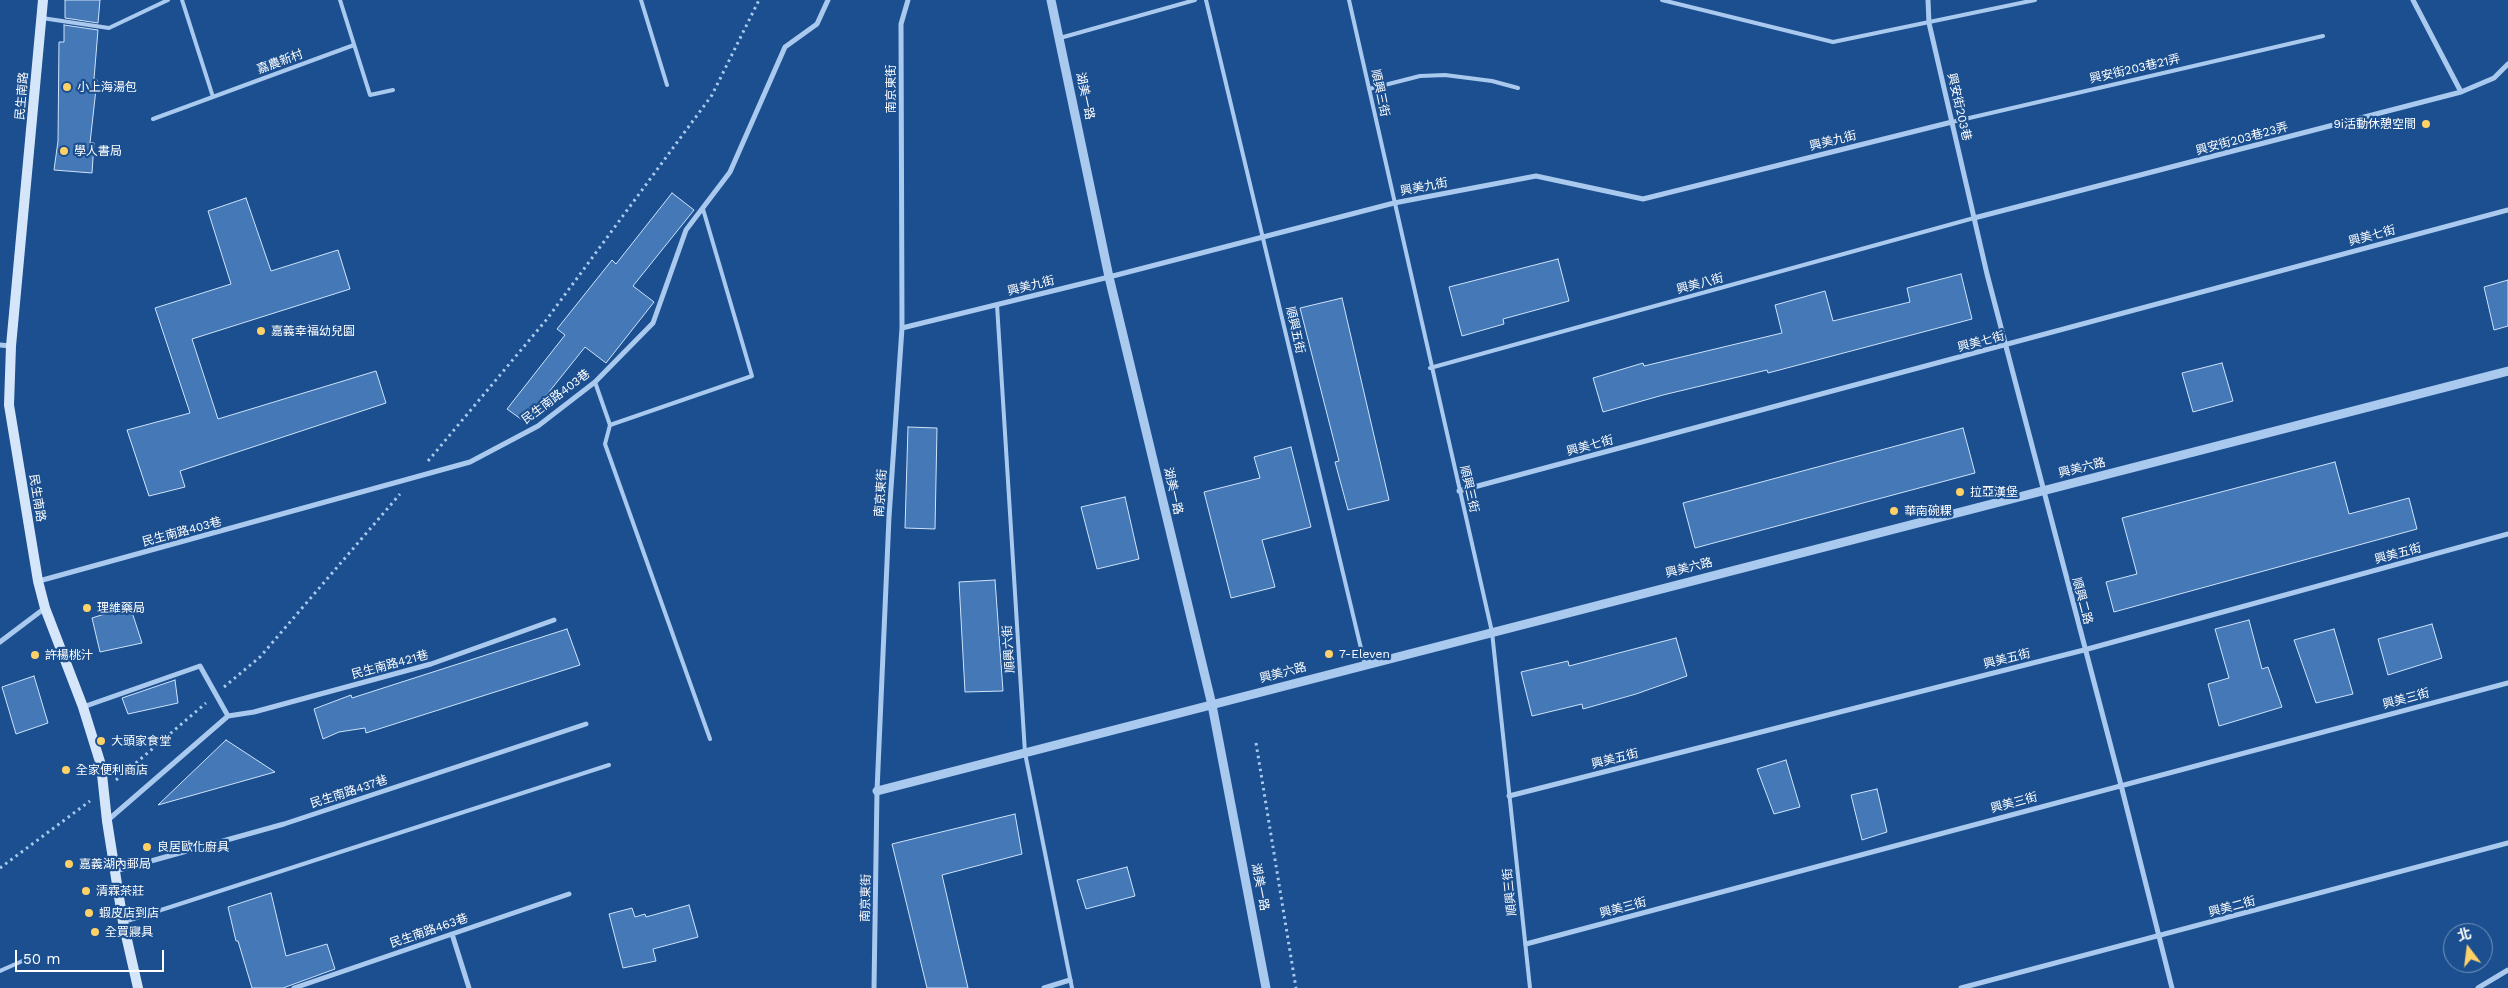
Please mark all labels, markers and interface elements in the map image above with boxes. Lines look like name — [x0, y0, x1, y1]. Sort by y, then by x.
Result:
street label: 嘉農新村 — [255, 47, 305, 77]
street label: 興安街203巷21弄 — [2088, 52, 2182, 86]
street label: 南京東街 — [884, 65, 898, 113]
street label: 順興三街 — [1368, 68, 1392, 118]
street label: 民生南路 — [13, 71, 31, 121]
street label: 湖美一路 — [1073, 71, 1097, 121]
street label: 興安街203巷 — [1944, 72, 1974, 142]
place label: 小上海湯包 — [77, 80, 137, 94]
marker: 小上海湯包 — [61, 81, 73, 93]
place label: 9i活動休憩空間 — [2333, 117, 2416, 131]
marker: 9i活動休憩空間 — [2420, 118, 2432, 130]
street label: 興安街203巷23弄 — [2194, 120, 2290, 158]
street label: 興美九街 — [1808, 128, 1858, 154]
place label: 學人書局 — [74, 144, 122, 158]
marker: 學人書局 — [58, 145, 70, 157]
street label: 興美九街 — [1399, 175, 1449, 199]
street label: 興美七街 — [2347, 223, 2397, 249]
street label: 興美八街 — [1675, 271, 1725, 297]
street label: 興美九街 — [1006, 273, 1056, 299]
street label: 順興五街 — [1283, 305, 1307, 355]
place label: 嘉義幸福幼兒園 — [271, 324, 355, 338]
marker: 嘉義幸福幼兒園 — [255, 325, 267, 337]
street label: 興美七街 — [1956, 329, 2006, 355]
street label: 民生南路403巷 — [519, 367, 593, 427]
street label: 興美七街 — [1565, 433, 1615, 459]
street label: 興美六路 — [2057, 455, 2107, 481]
street label: 順興三街 — [1457, 464, 1481, 514]
street label: 湖美一路 — [1161, 466, 1185, 516]
street label: 南京東街 — [872, 469, 890, 517]
street label: 民生南路 — [26, 473, 48, 523]
place label: 拉亞漢堡 — [1970, 485, 2018, 499]
marker: 拉亞漢堡 — [1954, 486, 1966, 498]
place label: 華南碗粿 — [1904, 504, 1952, 518]
marker: 華南碗粿 — [1888, 505, 1900, 517]
street label: 民生南路403巷 — [141, 514, 223, 550]
street label: 興美五街 — [2373, 541, 2423, 567]
street label: 興美六路 — [1664, 555, 1714, 581]
street label: 順興二路 — [2069, 576, 2095, 626]
place label: 理維藥局 — [97, 601, 145, 615]
marker: 理維藥局 — [81, 602, 93, 614]
street label: 順興六街 — [1000, 625, 1018, 673]
street label: 興美五街 — [1982, 646, 2032, 672]
place label: 7-Eleven — [1339, 647, 1390, 661]
place label: 許楊桃汁 — [45, 648, 93, 662]
street label: 民生南路421巷 — [350, 648, 430, 682]
marker: 7-Eleven — [1323, 648, 1335, 660]
marker: 許楊桃汁 — [29, 649, 41, 661]
street label: 興美六路 — [1258, 660, 1308, 686]
street label: 興美三街 — [2381, 686, 2431, 712]
place label: 大頭家食堂 — [111, 734, 171, 748]
marker: 大頭家食堂 — [95, 735, 107, 747]
street label: 興美五街 — [1590, 746, 1640, 772]
place label: 全家便利商店 — [76, 763, 148, 777]
marker: 全家便利商店 — [60, 764, 72, 776]
street label: 民生南路437巷 — [308, 773, 390, 811]
street label: 興美三街 — [1989, 790, 2039, 816]
place label: 良居歐化廚具 — [157, 840, 229, 854]
marker: 良居歐化廚具 — [141, 841, 153, 853]
place label: 嘉義湖內郵局 — [79, 857, 151, 871]
marker: 嘉義湖內郵局 — [63, 858, 75, 870]
street label: 湖美一路 — [1248, 862, 1272, 912]
street label: 順興三街 — [1500, 867, 1520, 917]
street label: 南京東街 — [858, 874, 874, 922]
place label: 清霖茶莊 — [96, 884, 144, 898]
marker: 清霖茶莊 — [80, 885, 92, 897]
street label: 興美二街 — [2207, 894, 2257, 920]
street label: 興美三街 — [1598, 895, 1648, 921]
place label: 蝦皮店到店 — [99, 906, 159, 920]
marker: 蝦皮店到店 — [83, 907, 95, 919]
street label: 民生南路463巷 — [388, 911, 470, 951]
north arrow — [2443, 923, 2493, 973]
place label: 全買寢具 — [105, 925, 153, 939]
text: 北 — [2456, 925, 2473, 944]
marker: 全買寢具 — [89, 926, 101, 938]
scale bar — [18, 940, 166, 972]
text: 50 m — [23, 950, 60, 968]

